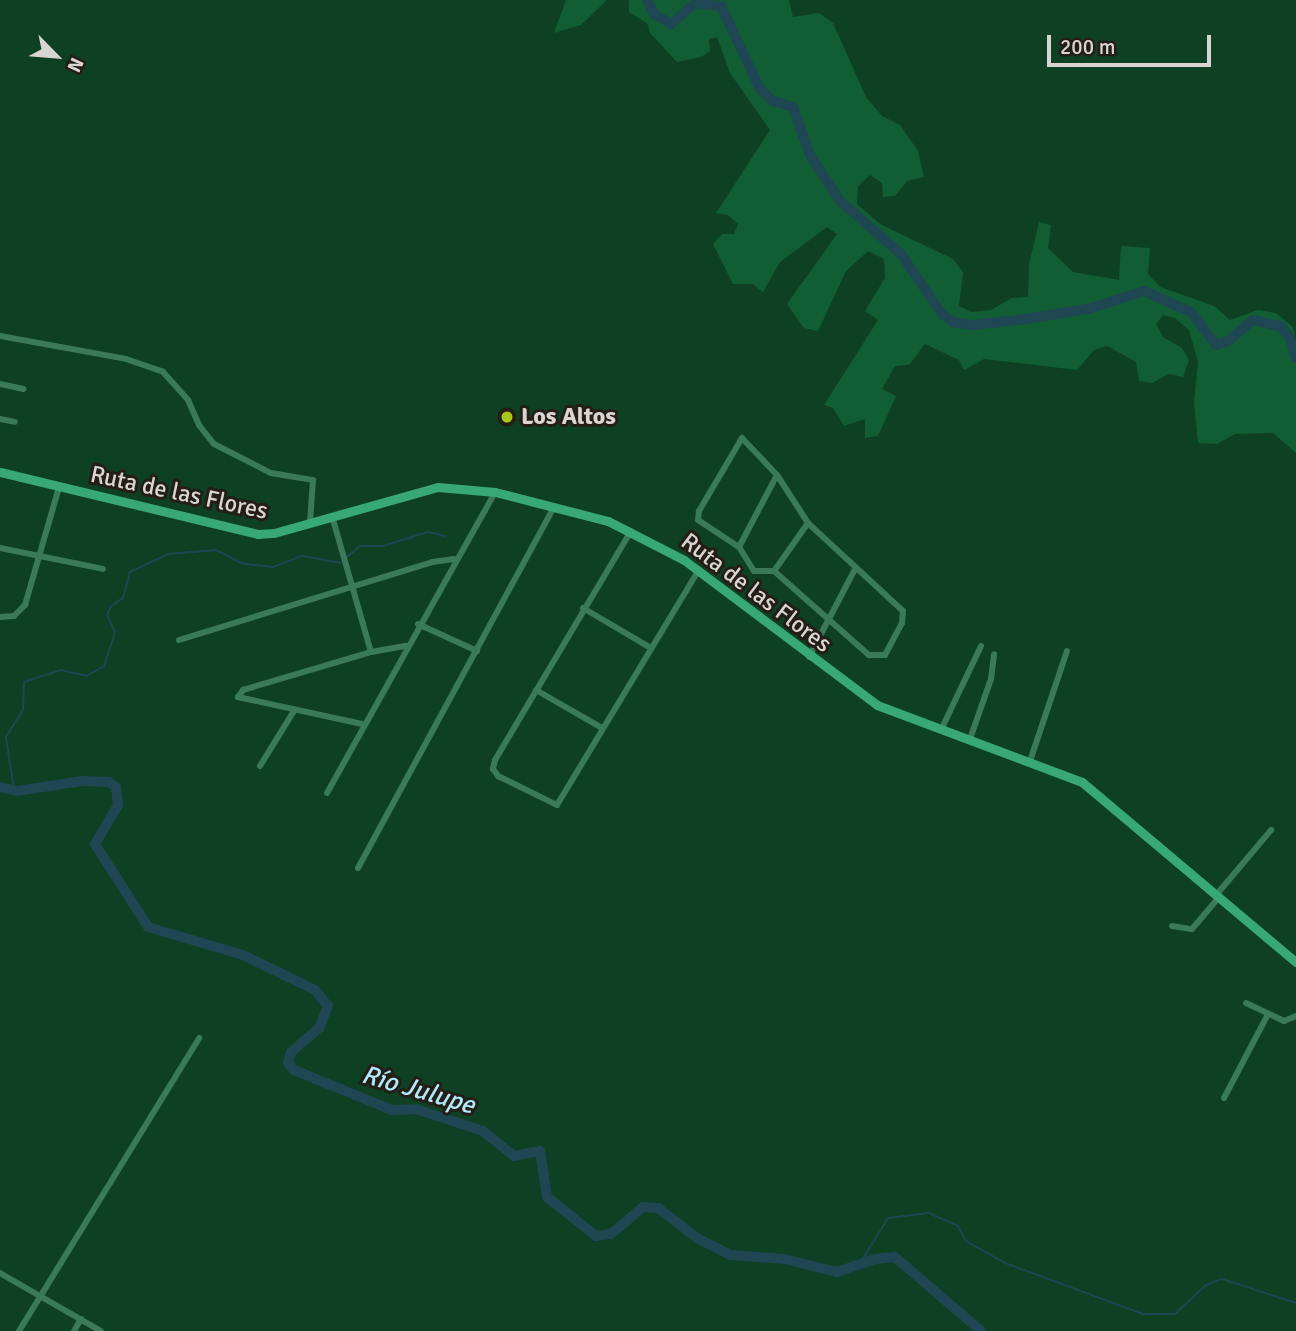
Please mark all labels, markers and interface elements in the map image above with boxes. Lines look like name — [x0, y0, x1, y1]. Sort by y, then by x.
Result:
north arrow — [21, 21, 91, 91]
scale bar — [1051, 21, 1216, 65]
text: 200 m — [1060, 34, 1115, 60]
text: N — [61, 54, 89, 76]
place label: Los Altos — [521, 403, 616, 431]
marker: Los Altos — [499, 409, 515, 425]
street label: Ruta de las Flores — [88, 460, 270, 526]
street label: Ruta de las Flores — [675, 527, 837, 659]
water label: Río Julupe — [358, 1060, 478, 1122]

